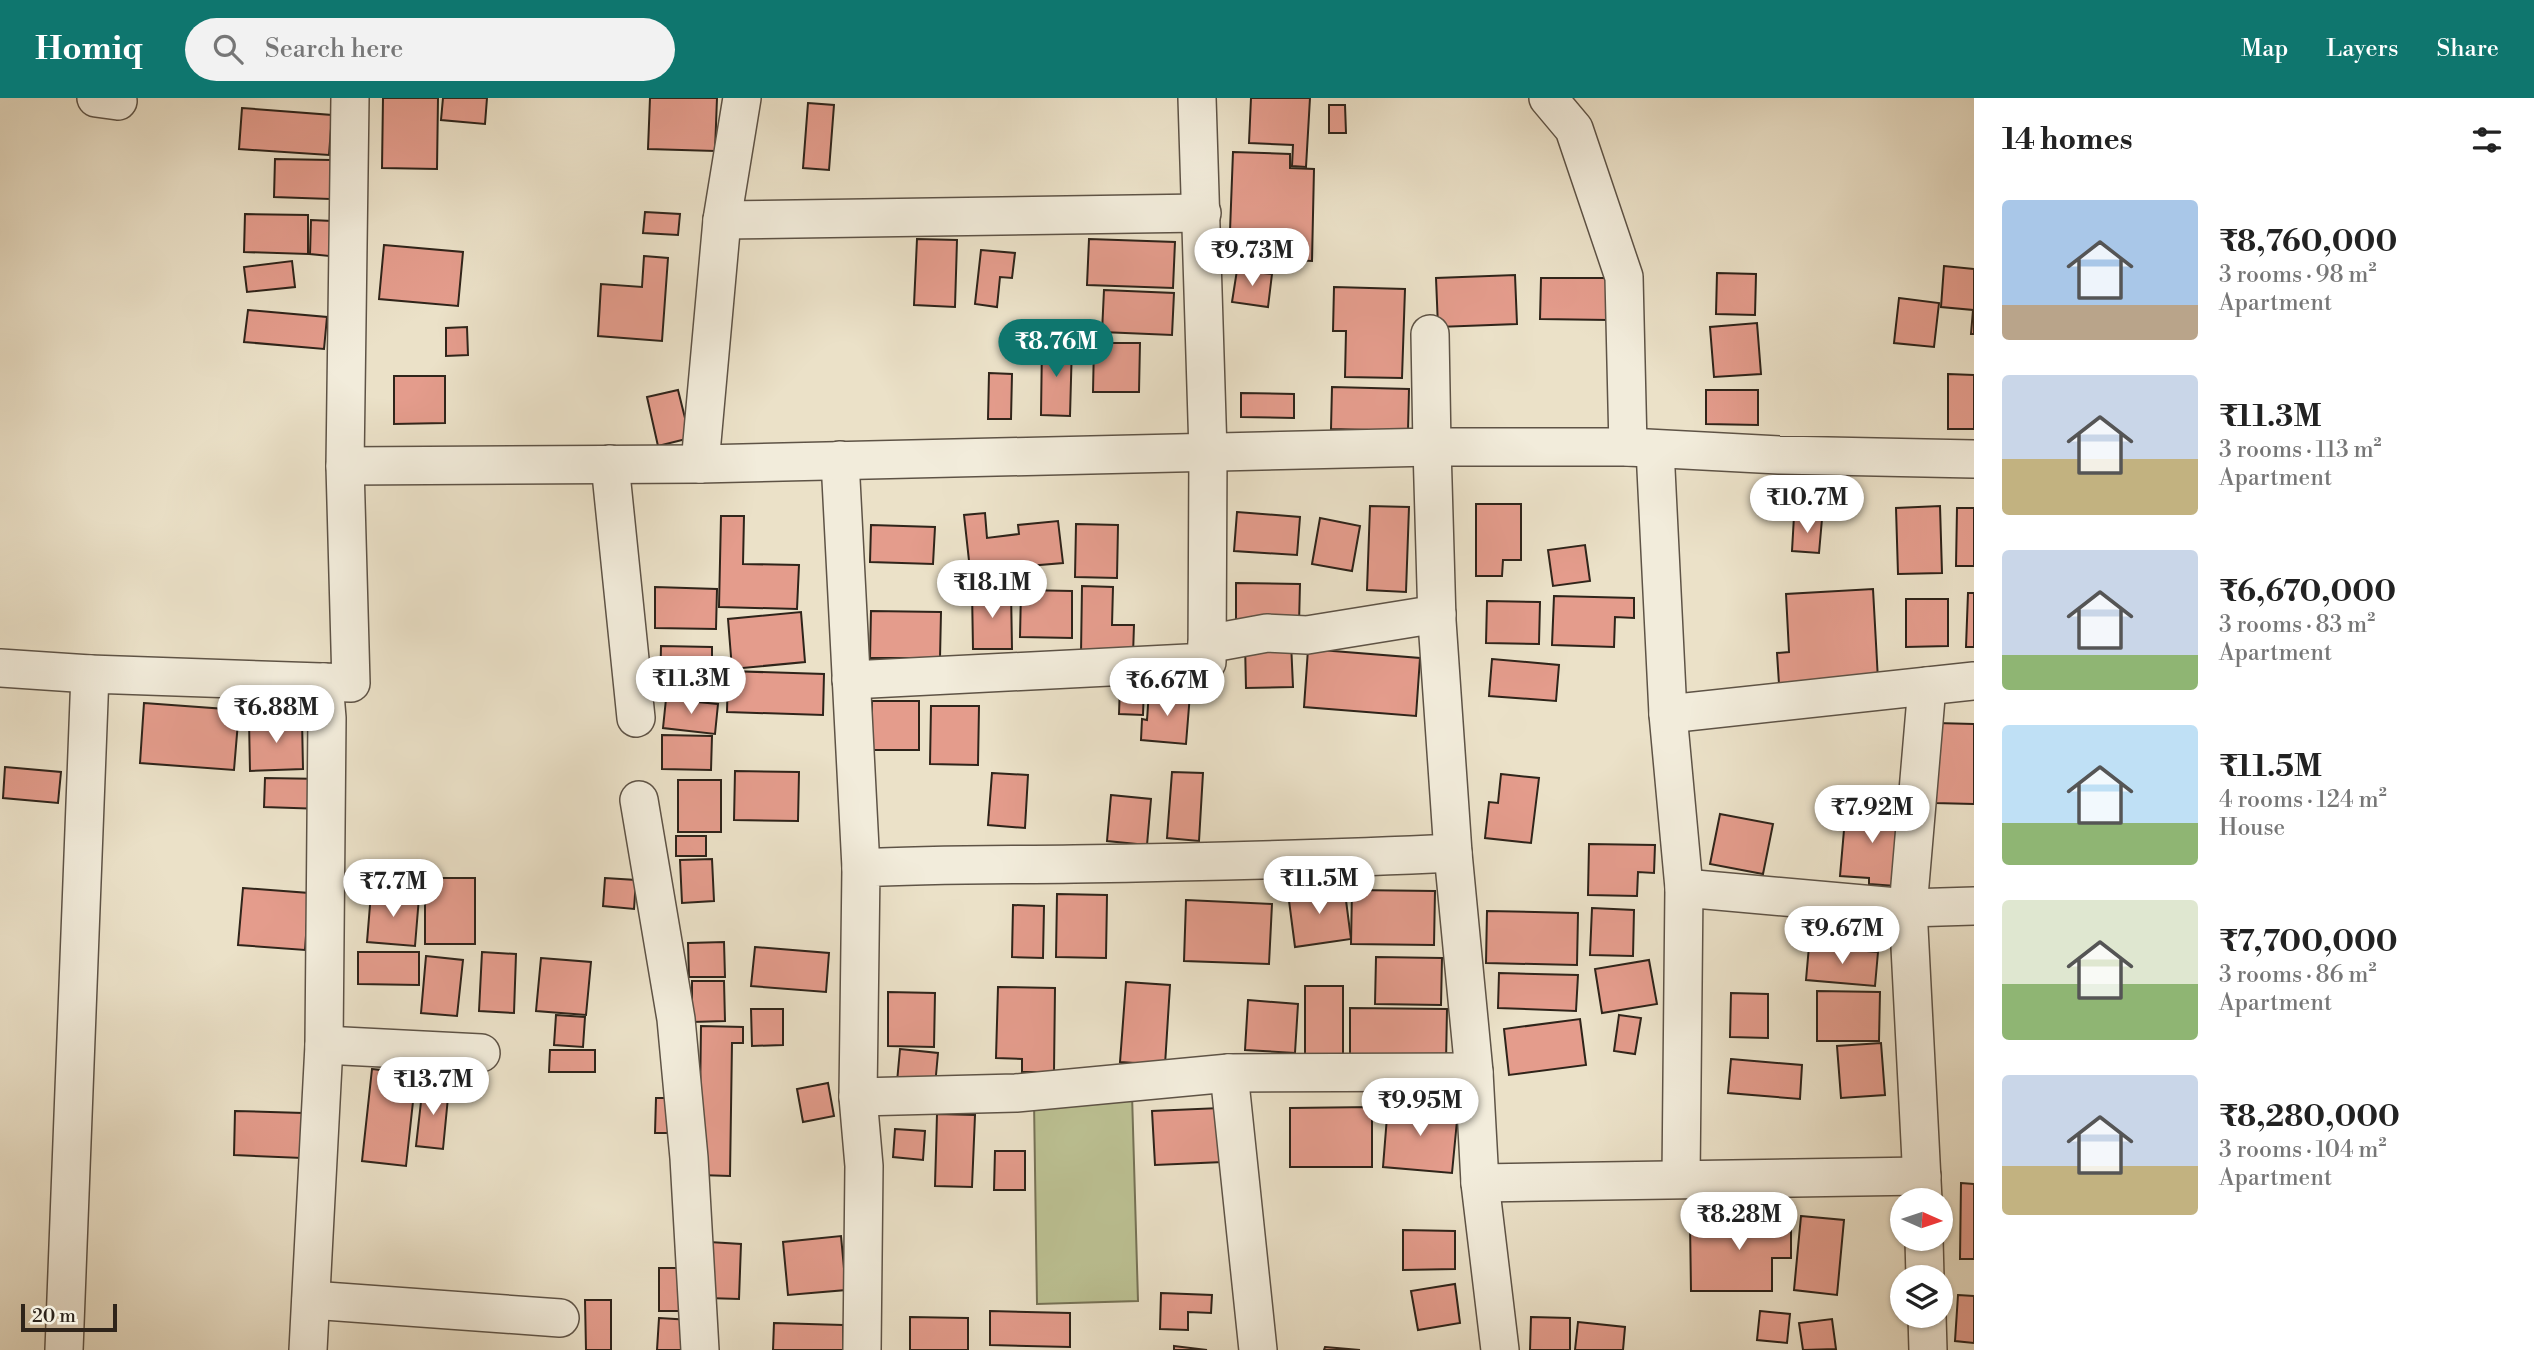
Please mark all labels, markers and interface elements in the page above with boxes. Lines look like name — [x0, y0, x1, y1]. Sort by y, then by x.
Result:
search box — [185, 18, 675, 81]
text: Homiq — [35, 29, 143, 70]
icon: search — [209, 30, 247, 68]
text: Search here — [265, 33, 403, 65]
text: Map — [2241, 34, 2288, 64]
text: Layers — [2326, 34, 2398, 64]
text: Share — [2436, 34, 2499, 64]
text: 14 homes — [2002, 121, 2133, 159]
icon: filters — [2468, 121, 2506, 159]
text: ₹8,760,000 — [2219, 223, 2397, 261]
pin: ₹9.73M — [1195, 228, 1309, 288]
icon: home — [2058, 228, 2142, 312]
text: ₹9.73M — [1210, 237, 1294, 265]
text: 3 rooms · 98 m² — [2219, 261, 2376, 289]
text: Apartment — [2219, 289, 2332, 317]
pin: ₹8.76M — [999, 320, 1113, 379]
text: ₹8.76M — [1014, 328, 1098, 356]
text: ₹11.3M — [2219, 398, 2321, 436]
icon: home — [2058, 403, 2142, 487]
text: 3 rooms · 113 m² — [2219, 436, 2382, 464]
text: Apartment — [2219, 464, 2332, 492]
pin: ₹10.7M — [1750, 476, 1864, 535]
text: ₹10.7M — [1766, 484, 1848, 512]
pin: ₹18.1M — [935, 560, 1049, 620]
text: ₹18.1M — [953, 569, 1031, 597]
text: ₹6,670,000 — [2219, 573, 2396, 611]
icon: home — [2058, 578, 2142, 662]
text: 3 rooms · 83 m² — [2219, 611, 2375, 639]
text: Apartment — [2219, 639, 2332, 667]
pin: ₹11.3M — [634, 656, 748, 716]
pin: ₹6.67M — [1110, 658, 1224, 718]
text: ₹11.3M — [652, 665, 730, 693]
text: ₹6.67M — [1126, 667, 1208, 695]
pin: ₹6.88M — [219, 686, 333, 745]
text: ₹6.88M — [233, 694, 319, 722]
text: ₹11.5M — [2219, 748, 2322, 786]
icon: home — [2058, 753, 2142, 837]
pin: ₹7.92M — [1815, 786, 1929, 845]
text: 4 rooms · 124 m² — [2219, 786, 2387, 814]
text: ₹7.92M — [1831, 794, 1913, 822]
text: House — [2219, 814, 2285, 842]
pin: ₹11.5M — [1262, 856, 1376, 916]
pin: ₹7.7M — [344, 860, 442, 919]
text: ₹11.5M — [1280, 865, 1358, 893]
text: ₹7.7M — [359, 868, 427, 896]
pin: ₹9.67M — [1785, 906, 1899, 966]
text: ₹9.67M — [1801, 915, 1883, 943]
text: ₹7,700,000 — [2219, 923, 2398, 961]
icon: home — [2058, 928, 2142, 1012]
text: 3 rooms · 86 m² — [2219, 961, 2376, 989]
text: Apartment — [2219, 989, 2332, 1017]
pin: ₹13.7M — [376, 1058, 490, 1117]
text: ₹13.7M — [393, 1066, 473, 1094]
pin: ₹9.95M — [1363, 1079, 1477, 1138]
text: ₹9.95M — [1378, 1087, 1462, 1115]
text: ₹8,280,000 — [2219, 1098, 2400, 1136]
icon: home — [2058, 1103, 2142, 1187]
text: 3 rooms · 104 m² — [2219, 1136, 2387, 1164]
text: Apartment — [2219, 1164, 2332, 1192]
north arrow — [1890, 1188, 1953, 1251]
map controls — [1890, 1188, 1953, 1328]
pin: ₹8.28M — [1682, 1192, 1796, 1252]
text: ₹8.28M — [1696, 1201, 1782, 1229]
button: layers — [1890, 1265, 1953, 1328]
scale bar — [21, 1301, 117, 1333]
text: 20 m — [32, 1304, 76, 1328]

